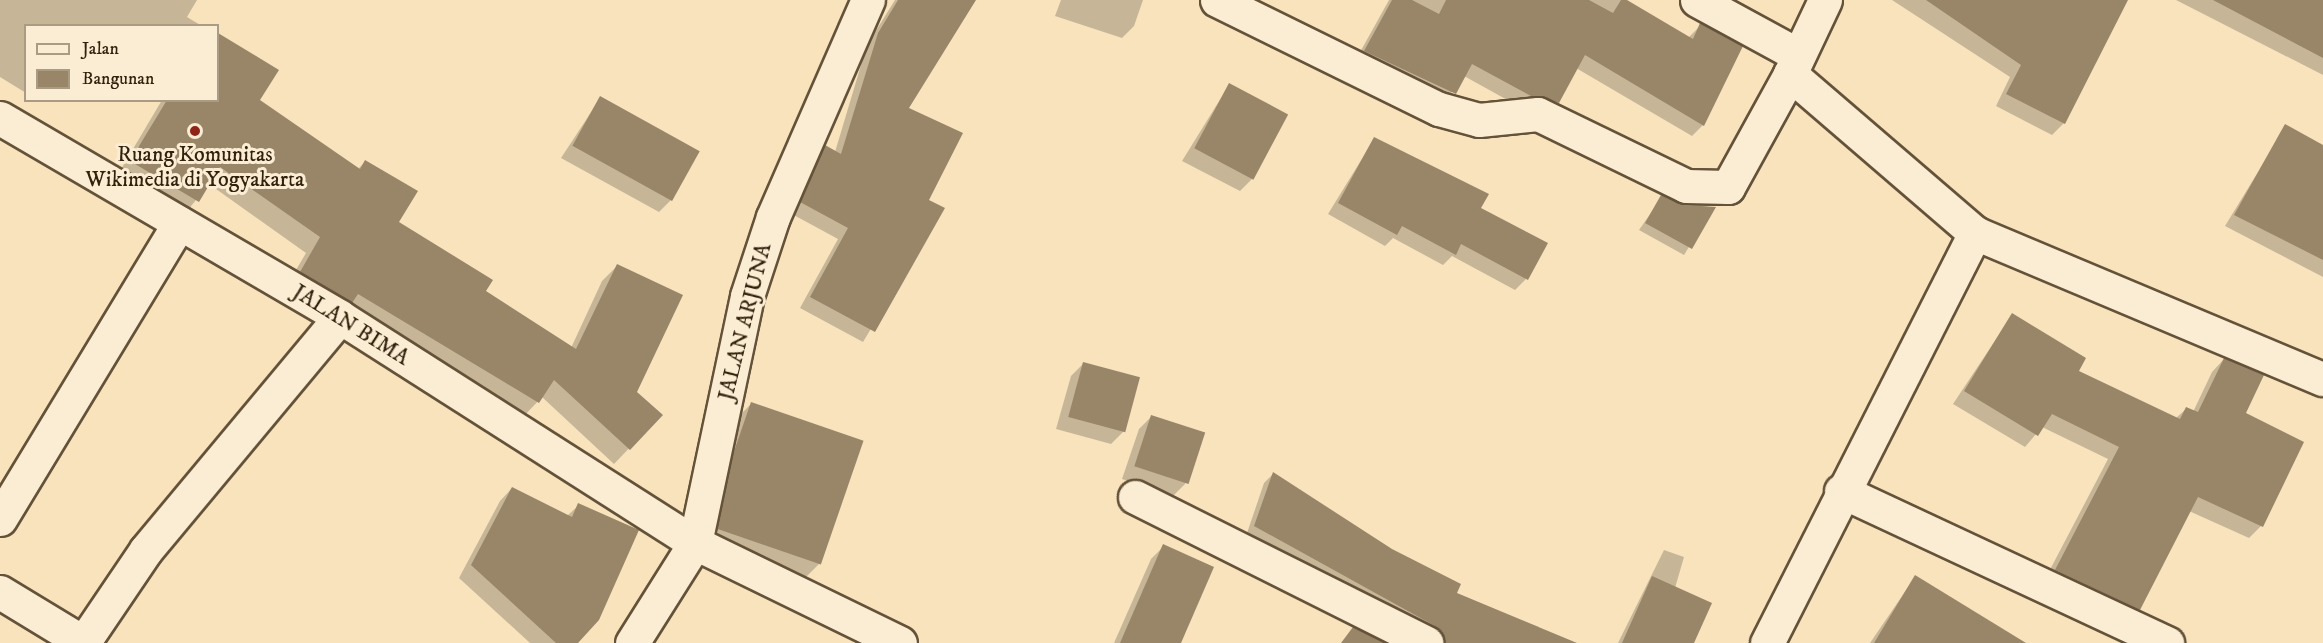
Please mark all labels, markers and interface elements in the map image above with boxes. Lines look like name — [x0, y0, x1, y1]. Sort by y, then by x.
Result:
legend — [24, 24, 219, 102]
text: Jalan — [82, 38, 119, 60]
text: Bangunan — [82, 68, 154, 90]
marker: Ruang Komunitas Wikimedia di Yogyakarta — [188, 124, 202, 138]
place label: Ruang Komunitas Wikimedia di Yogyakarta — [86, 141, 304, 192]
street label: JALAN ARJUNA — [713, 241, 777, 403]
street label: JALAN BIMA — [288, 279, 414, 371]

